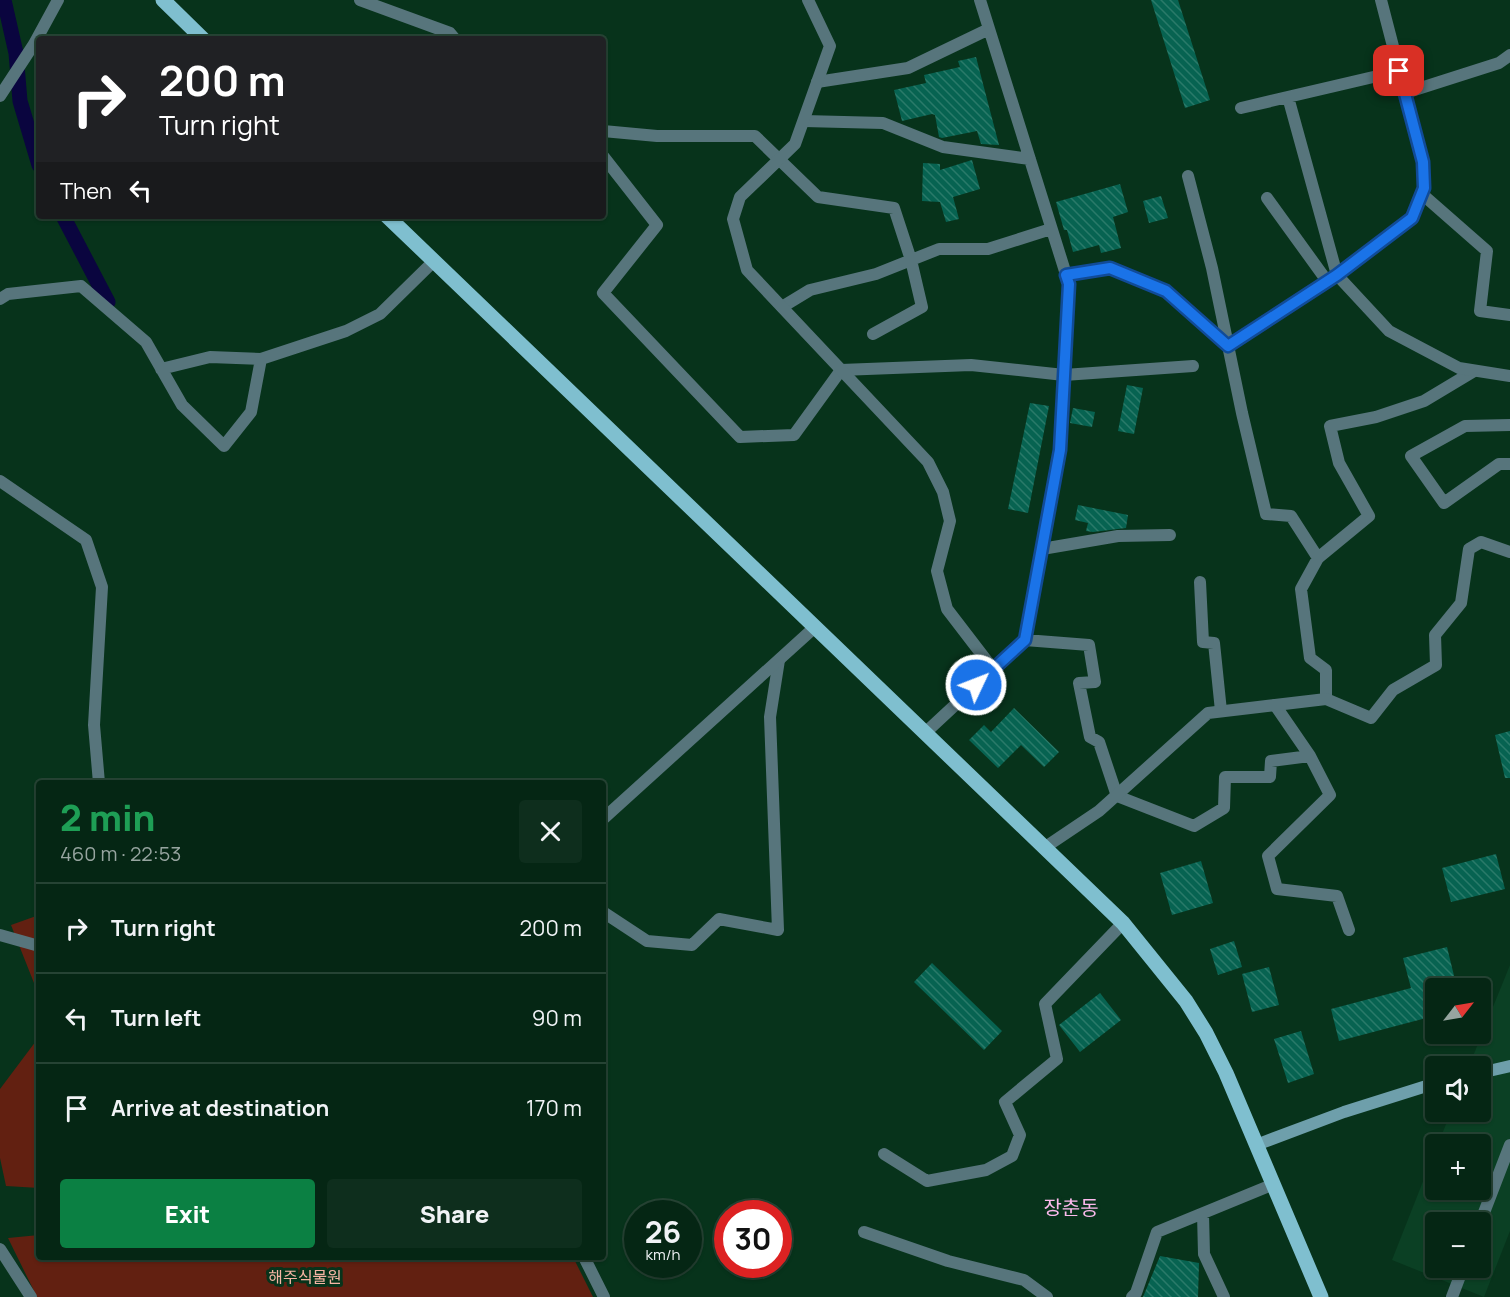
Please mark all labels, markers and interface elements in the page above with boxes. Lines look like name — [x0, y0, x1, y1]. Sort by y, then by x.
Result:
pin — [1373, 45, 1424, 96]
text: 200 m — [159, 51, 285, 109]
icon: arrive — [1382, 54, 1415, 87]
icon: right — [60, 60, 138, 138]
text: Turn right — [159, 106, 280, 143]
icon: left — [124, 174, 157, 207]
text: Then — [60, 176, 112, 206]
position arrow — [944, 653, 1008, 717]
text: 2 min — [60, 793, 155, 842]
button: close — [519, 800, 582, 863]
text: 460 m · 22:53 — [60, 840, 181, 867]
icon: right — [60, 912, 93, 945]
text: Turn right — [111, 913, 216, 943]
text: 200 m — [520, 913, 582, 943]
north arrow — [1425, 978, 1491, 1044]
map controls — [1425, 978, 1491, 1278]
icon: left — [60, 1002, 93, 1035]
text: Turn left — [111, 1003, 201, 1033]
text: 90 m — [532, 1003, 582, 1033]
button: sound — [1425, 1056, 1491, 1122]
icon: arrive — [60, 1092, 93, 1125]
text: Arrive at destination — [111, 1093, 329, 1123]
text: 170 m — [526, 1093, 582, 1123]
button: + — [1425, 1134, 1491, 1200]
button: Exit — [60, 1179, 315, 1248]
button: Share — [327, 1179, 582, 1248]
district label: 장춘동 — [1043, 1194, 1099, 1221]
speed limit sign: 30 — [714, 1200, 792, 1278]
text: 26 — [645, 1211, 681, 1252]
button: − — [1425, 1212, 1491, 1278]
text: km/h — [646, 1244, 680, 1265]
park label: 해주식물원 — [268, 1266, 342, 1288]

